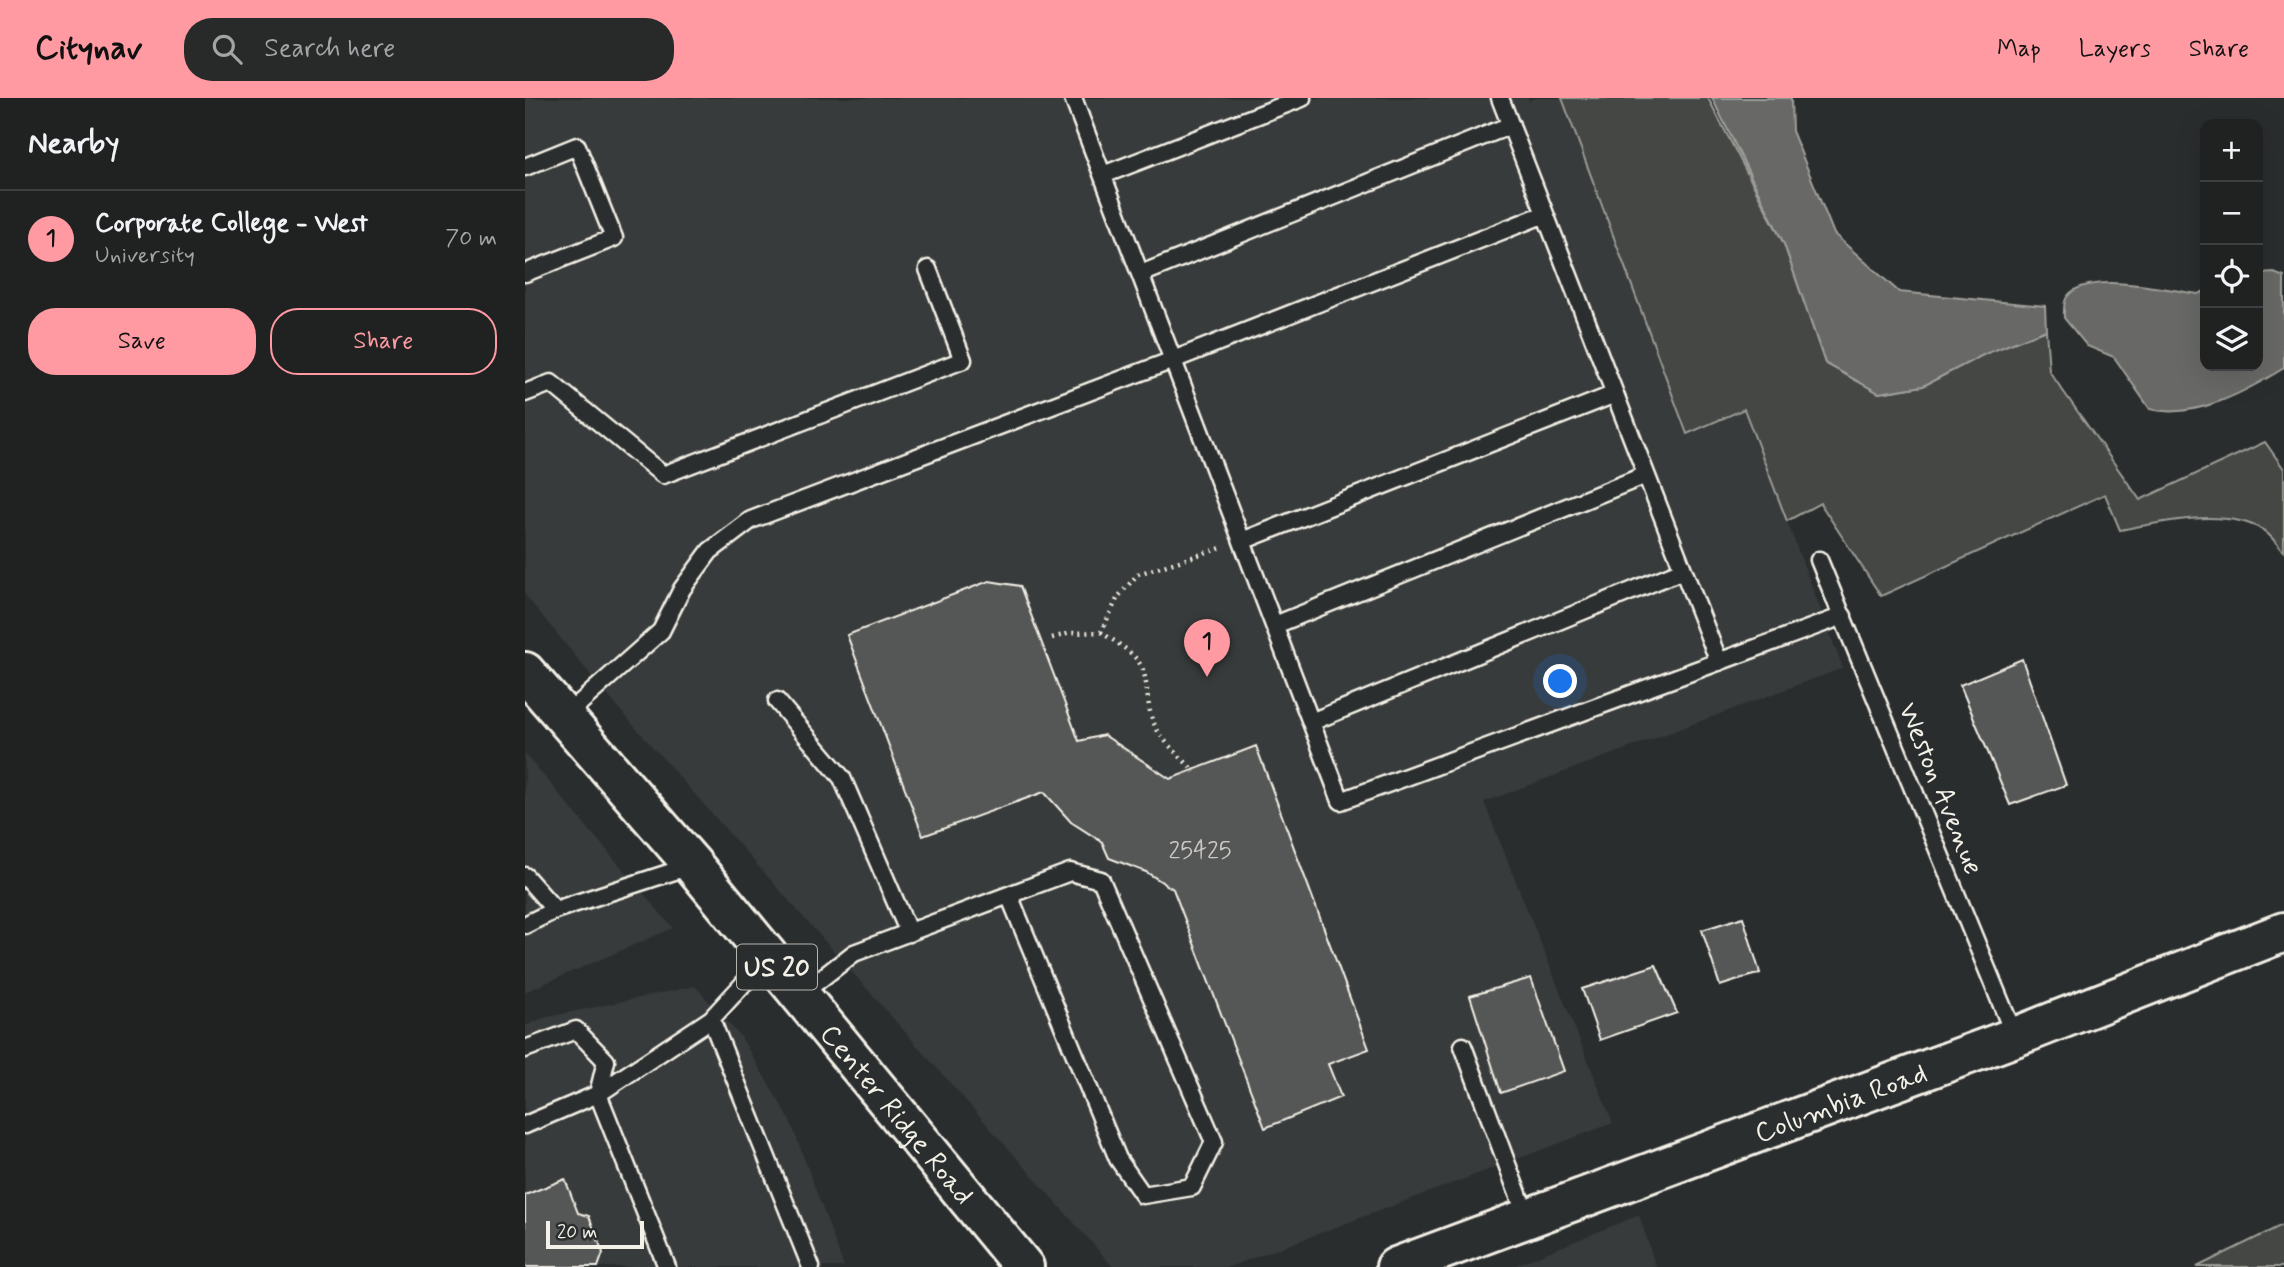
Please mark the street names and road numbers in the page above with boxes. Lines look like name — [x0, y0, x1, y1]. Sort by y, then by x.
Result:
street label: Weston Avenue — [1888, 697, 1991, 880]
road number: US 20 — [737, 944, 817, 989]
street label: Center Ridge Road — [811, 1017, 981, 1213]
street label: Columbia Road — [1750, 1055, 1933, 1153]

